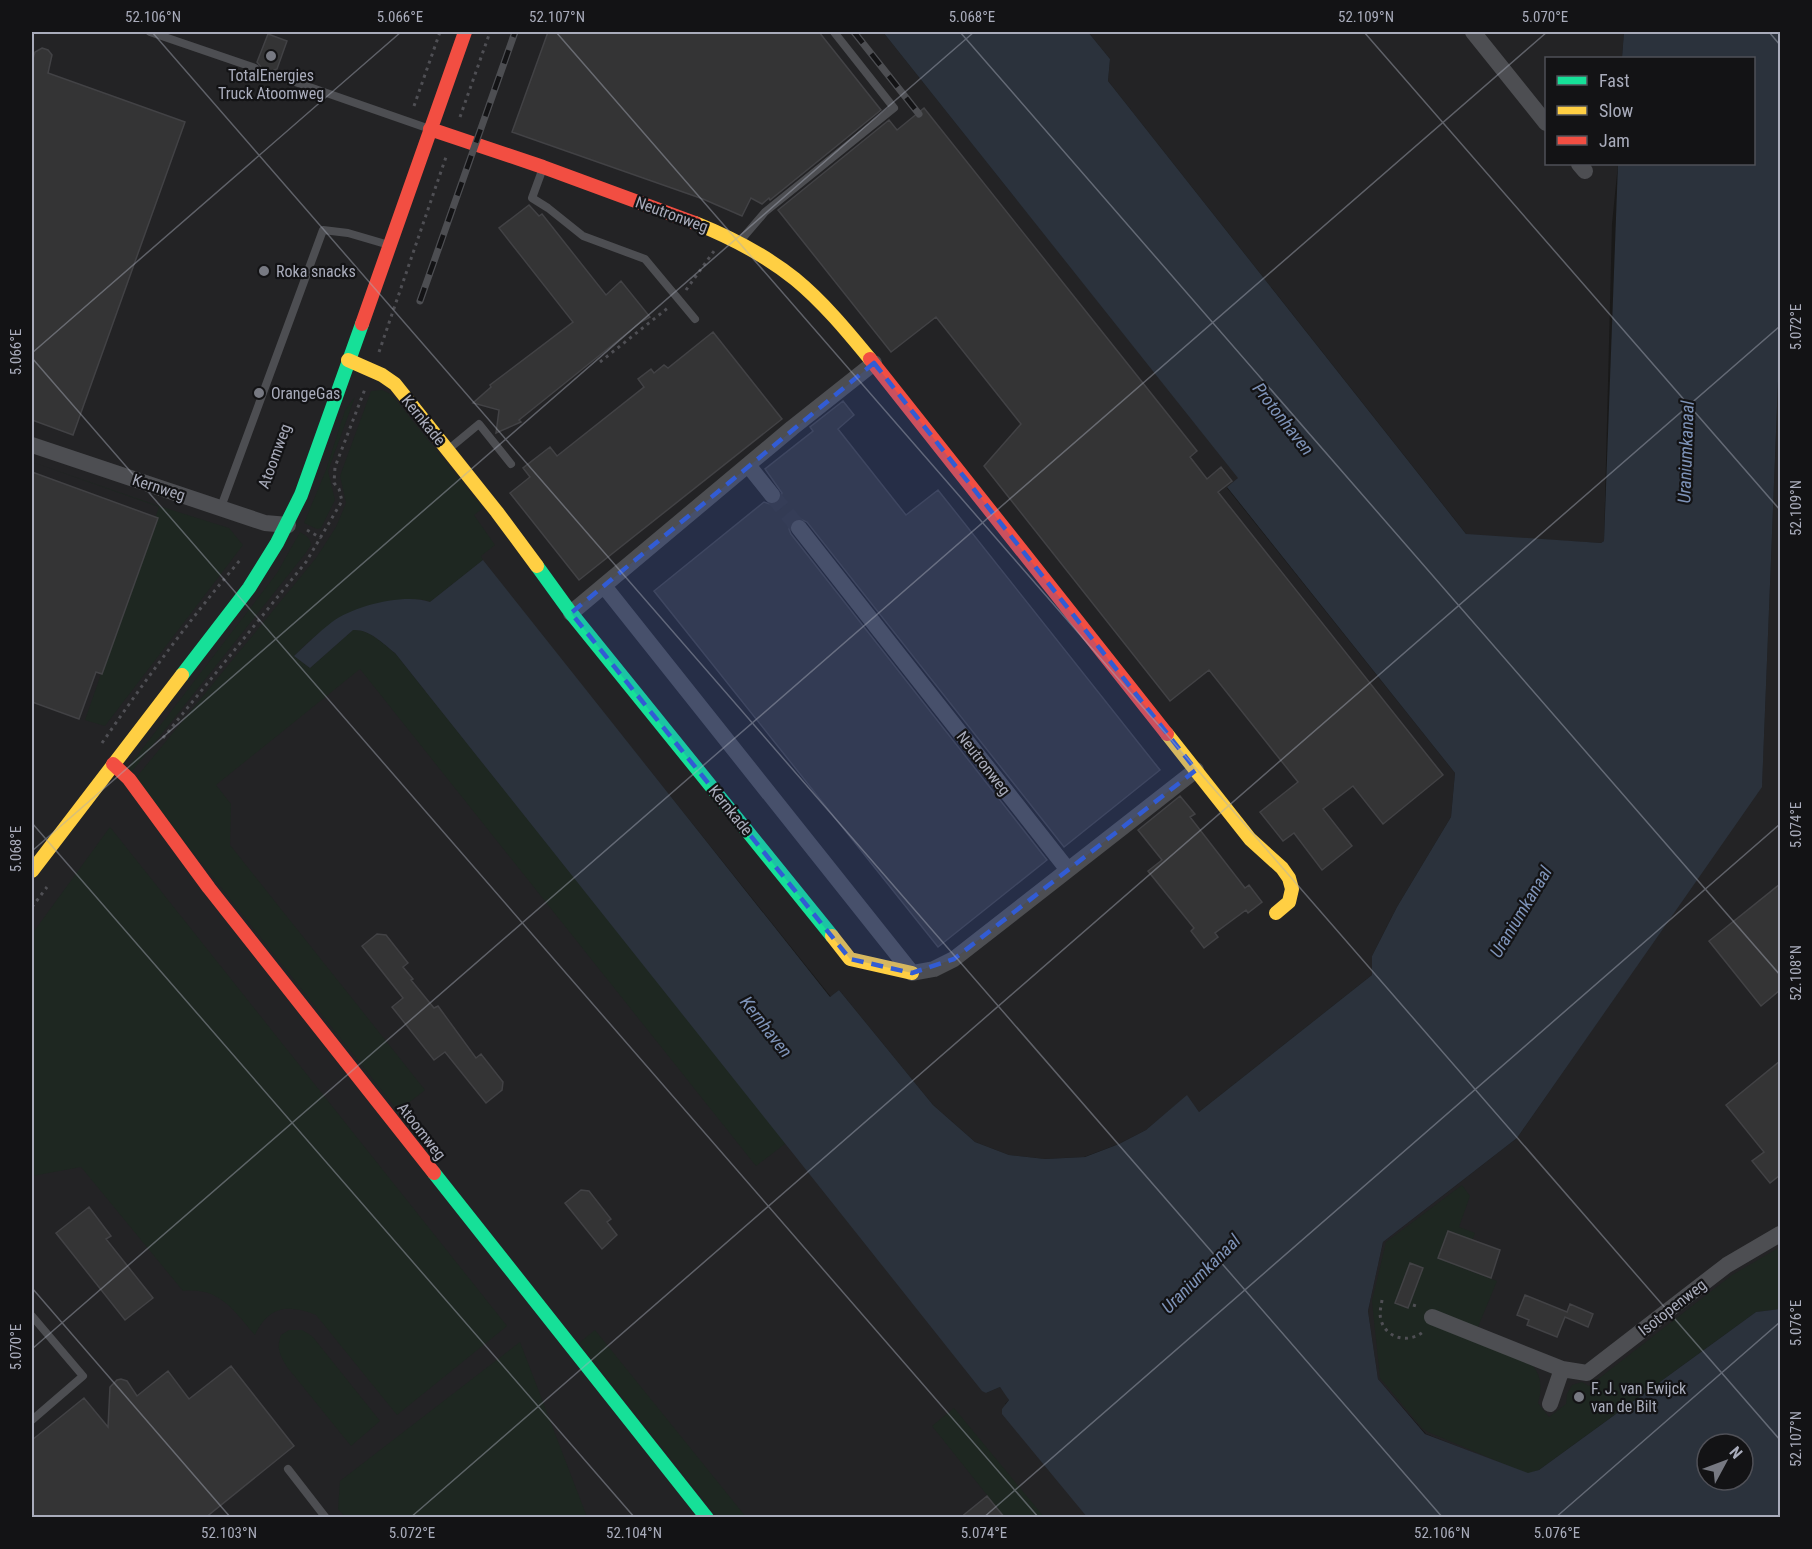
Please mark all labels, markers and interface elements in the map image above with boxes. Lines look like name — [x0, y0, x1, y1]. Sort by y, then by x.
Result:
text: 52.106°N — [125, 8, 181, 26]
text: 5.066°E — [377, 8, 423, 26]
text: 52.107°N — [529, 8, 585, 26]
text: 5.068°E — [949, 8, 995, 26]
text: 52.109°N — [1338, 8, 1394, 26]
text: 5.070°E — [1522, 8, 1568, 26]
marker: TotalEnergies Truck Atoomweg — [264, 49, 278, 63]
legend — [1545, 57, 1755, 165]
place label: TotalEnergies Truck Atoomweg — [218, 66, 324, 103]
text: Fast — [1599, 70, 1630, 91]
text: Slow — [1599, 100, 1634, 121]
text: Jam — [1599, 130, 1630, 151]
street label: Neutronweg — [633, 193, 711, 236]
place label: Roka snacks — [276, 262, 356, 281]
marker: Roka snacks — [257, 264, 271, 278]
text: 5.072°E — [1787, 304, 1805, 350]
text: 5.066°E — [7, 329, 25, 375]
water label: Protonhaven — [1249, 378, 1318, 459]
place label: OrangeGas — [271, 384, 340, 403]
marker: OrangeGas — [252, 386, 266, 400]
street label: Kernkade — [398, 391, 450, 449]
water label: Uraniumkanaal — [1673, 399, 1698, 504]
street label: Atoomweg — [254, 421, 295, 491]
street label: Kernweg — [130, 470, 188, 505]
text: 52.109°N — [1787, 480, 1805, 536]
street label: Neutronweg — [953, 727, 1015, 799]
street label: Kernkade — [705, 781, 757, 839]
text: 5.074°E — [1787, 802, 1805, 848]
text: 5.068°E — [7, 826, 25, 872]
water label: Uraniumkanaal — [1485, 862, 1557, 961]
text: 52.108°N — [1787, 945, 1805, 1001]
water label: Kernhaven — [736, 992, 797, 1061]
street label: Atoomweg — [393, 1099, 450, 1164]
water label: Uraniumkanaal — [1157, 1229, 1245, 1317]
street label: Isotopenweg — [1635, 1275, 1710, 1340]
text: 5.076°E — [1787, 1300, 1805, 1346]
text: 5.070°E — [7, 1324, 25, 1370]
place label: F. J. van Ewijck van de Bilt — [1591, 1379, 1687, 1416]
marker: F. J. van Ewijck van de Bilt — [1572, 1390, 1586, 1404]
text: 52.107°N — [1787, 1411, 1805, 1467]
north arrow — [1695, 1432, 1755, 1492]
text: N — [1726, 1443, 1746, 1462]
text: 52.103°N — [201, 1524, 257, 1542]
text: 5.072°E — [389, 1524, 435, 1542]
text: 52.104°N — [606, 1524, 662, 1542]
text: 5.074°E — [961, 1524, 1007, 1542]
text: 52.106°N — [1414, 1524, 1470, 1542]
text: 5.076°E — [1534, 1524, 1580, 1542]

